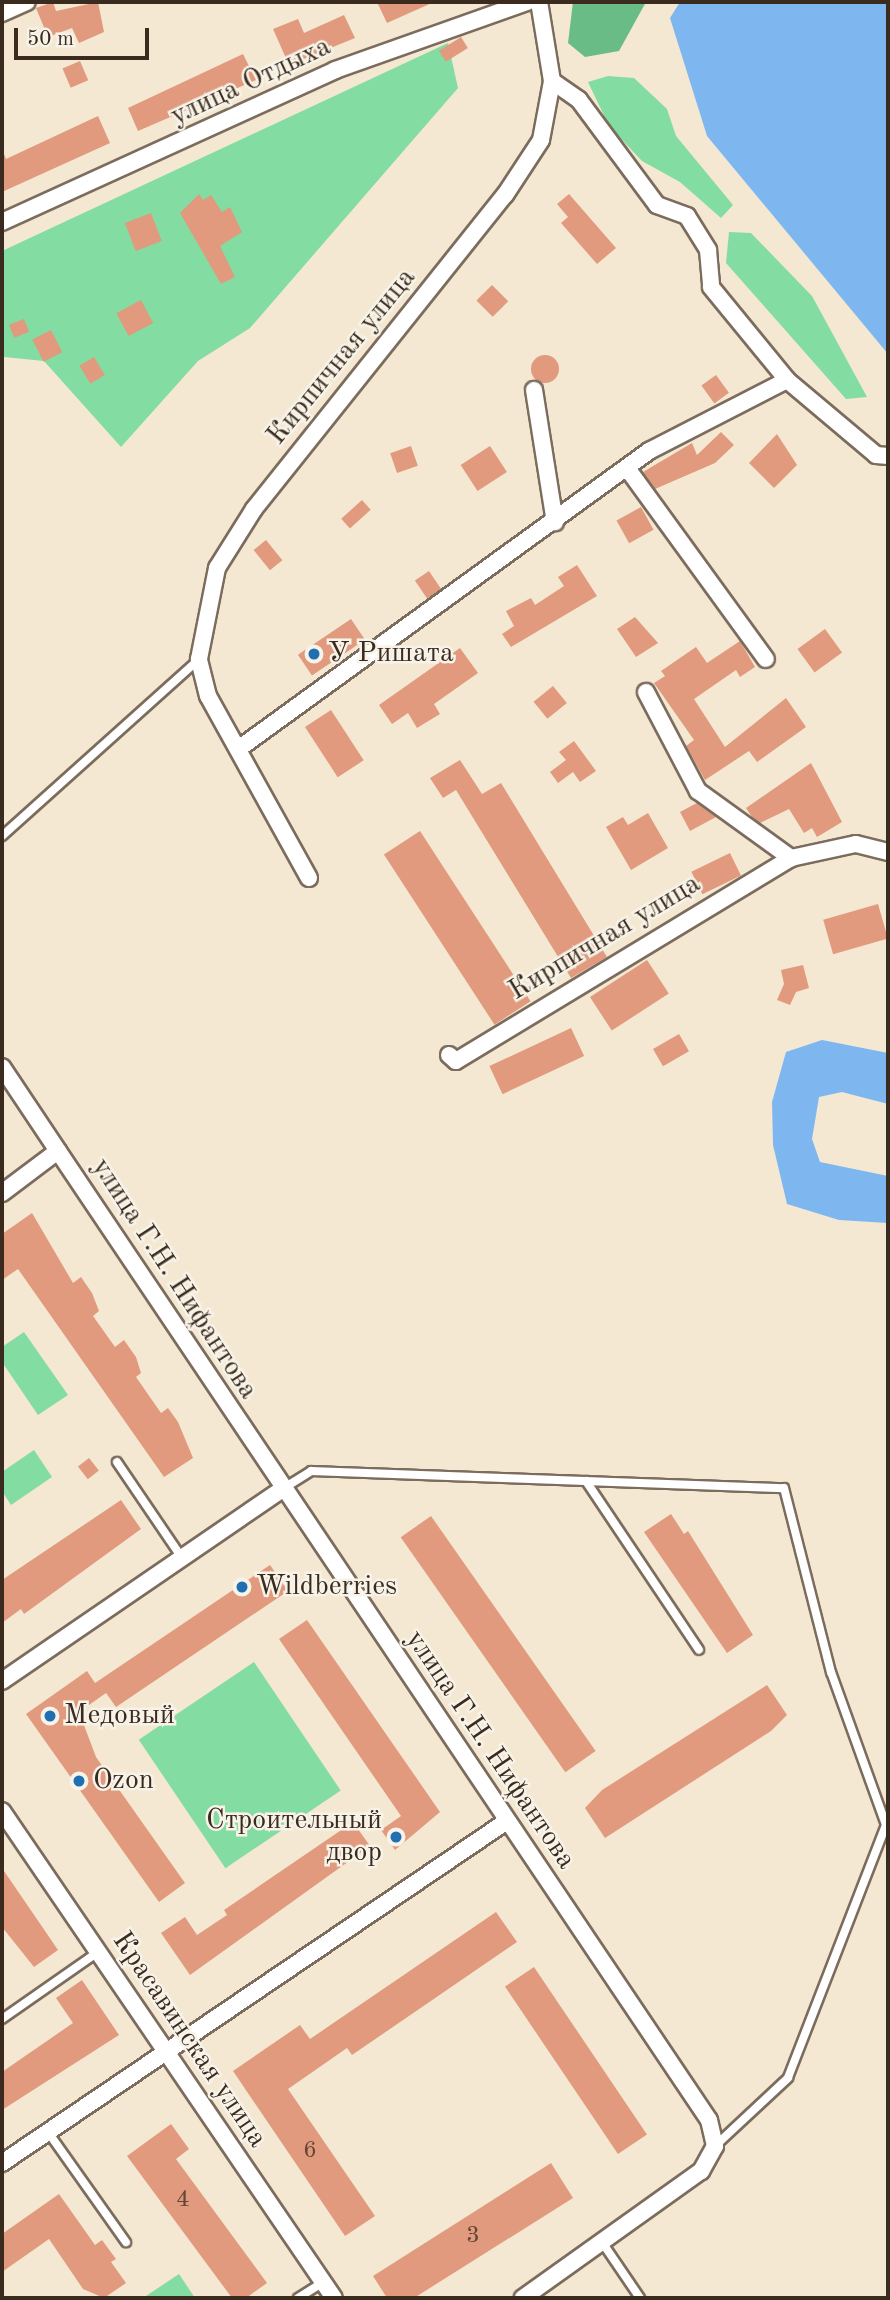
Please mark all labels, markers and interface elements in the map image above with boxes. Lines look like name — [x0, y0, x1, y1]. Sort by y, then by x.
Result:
scale bar — [18, 14, 152, 58]
text: 50 m — [27, 29, 74, 50]
street label: улица Отдыха — [166, 30, 336, 134]
street label: Кирпичная улица — [260, 262, 424, 452]
place label: У Ришата — [328, 637, 454, 671]
marker: У Ришата — [306, 646, 322, 662]
street label: Кирпичная улица — [503, 868, 707, 1008]
street label: улица Г.Н. Нифантова — [83, 1152, 265, 1406]
place label: Wildberries — [256, 1570, 397, 1604]
marker: Wildberries — [234, 1579, 250, 1595]
street label: улица Г.Н. Нифантова — [398, 1624, 582, 1876]
place label: Медовый — [64, 1699, 175, 1733]
marker: Медовый — [42, 1708, 58, 1724]
place label: Ozon — [93, 1764, 154, 1798]
marker: Ozon — [71, 1773, 87, 1789]
place label: Строительный двор — [206, 1804, 382, 1870]
marker: Строительный двор — [388, 1829, 404, 1845]
street label: Красавинская улица — [104, 1926, 274, 2154]
house number: 6 — [303, 2138, 317, 2166]
house number: 4 — [176, 2187, 190, 2215]
house number: 3 — [466, 2223, 480, 2251]

